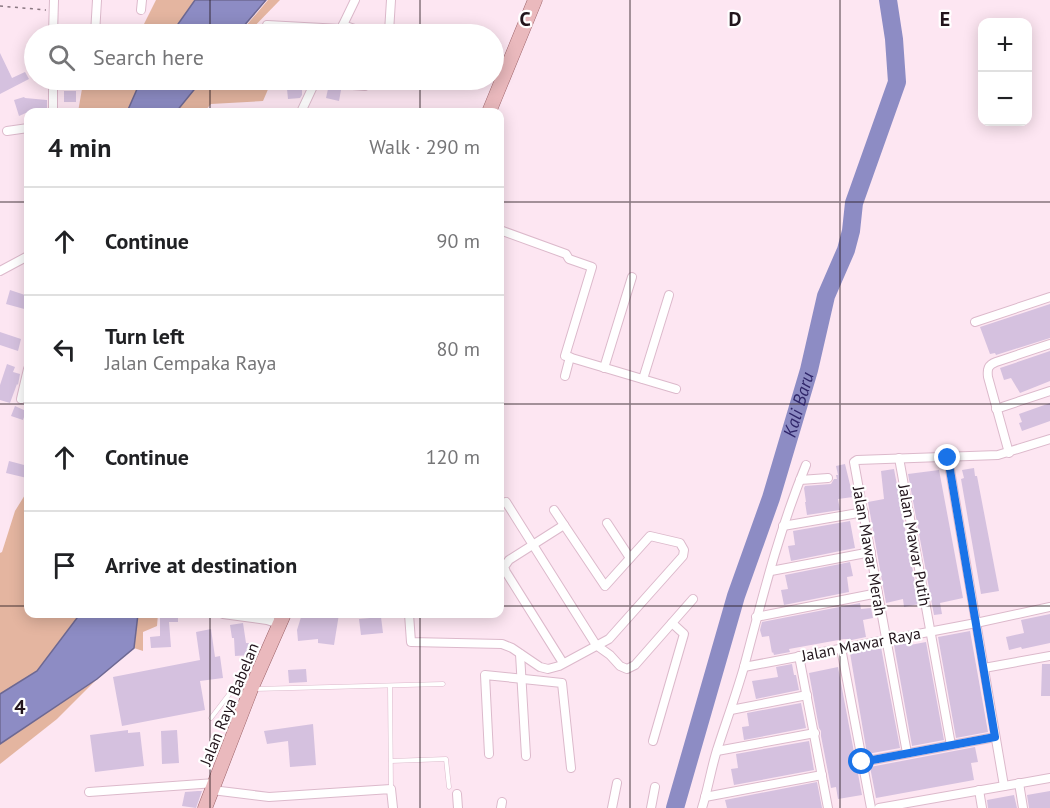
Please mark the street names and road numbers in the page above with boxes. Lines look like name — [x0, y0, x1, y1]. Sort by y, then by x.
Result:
street label: Jalan Mawar Putih — [894, 481, 936, 608]
street label: Jalan Mawar Merah — [849, 484, 891, 617]
street label: Jalan Mawar Raya — [799, 623, 922, 666]
street label: Jalan Raya Babelan — [195, 640, 263, 769]

